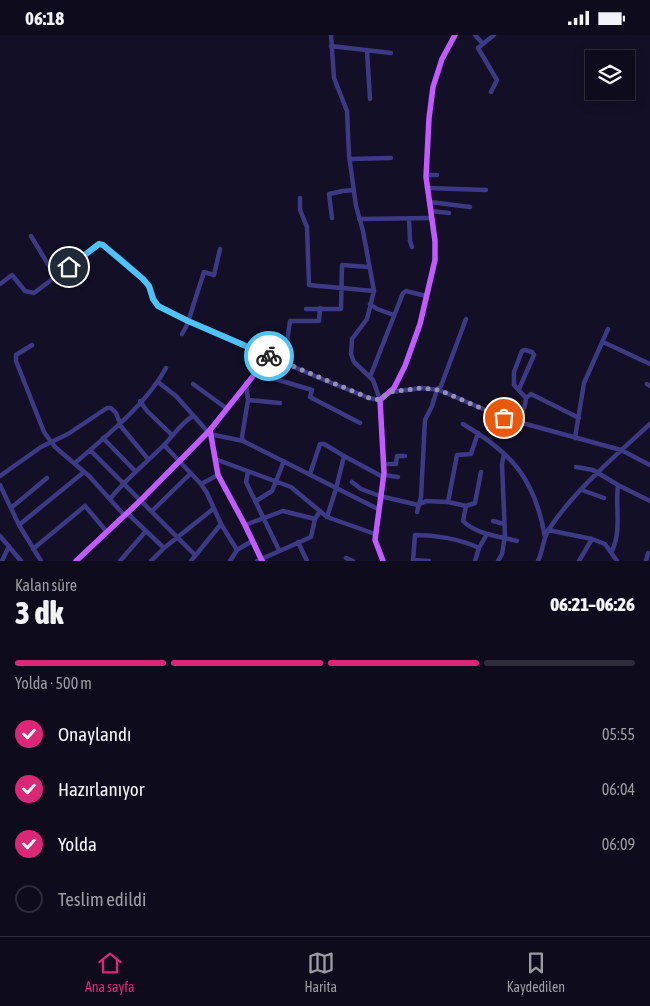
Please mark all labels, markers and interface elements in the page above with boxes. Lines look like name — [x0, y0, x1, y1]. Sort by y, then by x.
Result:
text: 06:18 — [25, 7, 64, 29]
map controls — [585, 50, 635, 100]
button: layers — [585, 50, 635, 100]
pin — [48, 246, 90, 288]
icon: home — [55, 253, 83, 281]
courier — [244, 331, 294, 381]
icon: bike — [255, 342, 283, 370]
pin — [483, 397, 525, 439]
icon: bag — [490, 404, 518, 432]
text: Kalan süre — [15, 576, 77, 594]
text: 06:21–06:26 — [550, 593, 635, 615]
text: 3 dk — [15, 594, 64, 631]
text: Yolda · 500 m — [15, 674, 92, 692]
icon: check — [15, 720, 43, 748]
text: Onaylandı — [58, 723, 131, 745]
text: 05:55 — [602, 725, 635, 743]
icon: check — [15, 775, 43, 803]
text: Hazırlanıyor — [58, 778, 144, 800]
text: 06:04 — [602, 780, 635, 798]
icon: check — [15, 830, 43, 858]
text: Yolda — [58, 833, 97, 855]
text: 06:09 — [602, 835, 635, 853]
text: Teslim edildi — [58, 888, 146, 910]
tab: Ana sayfa — [85, 949, 135, 995]
tab: Harita — [304, 949, 337, 995]
tab: Kaydedilen — [507, 949, 565, 995]

